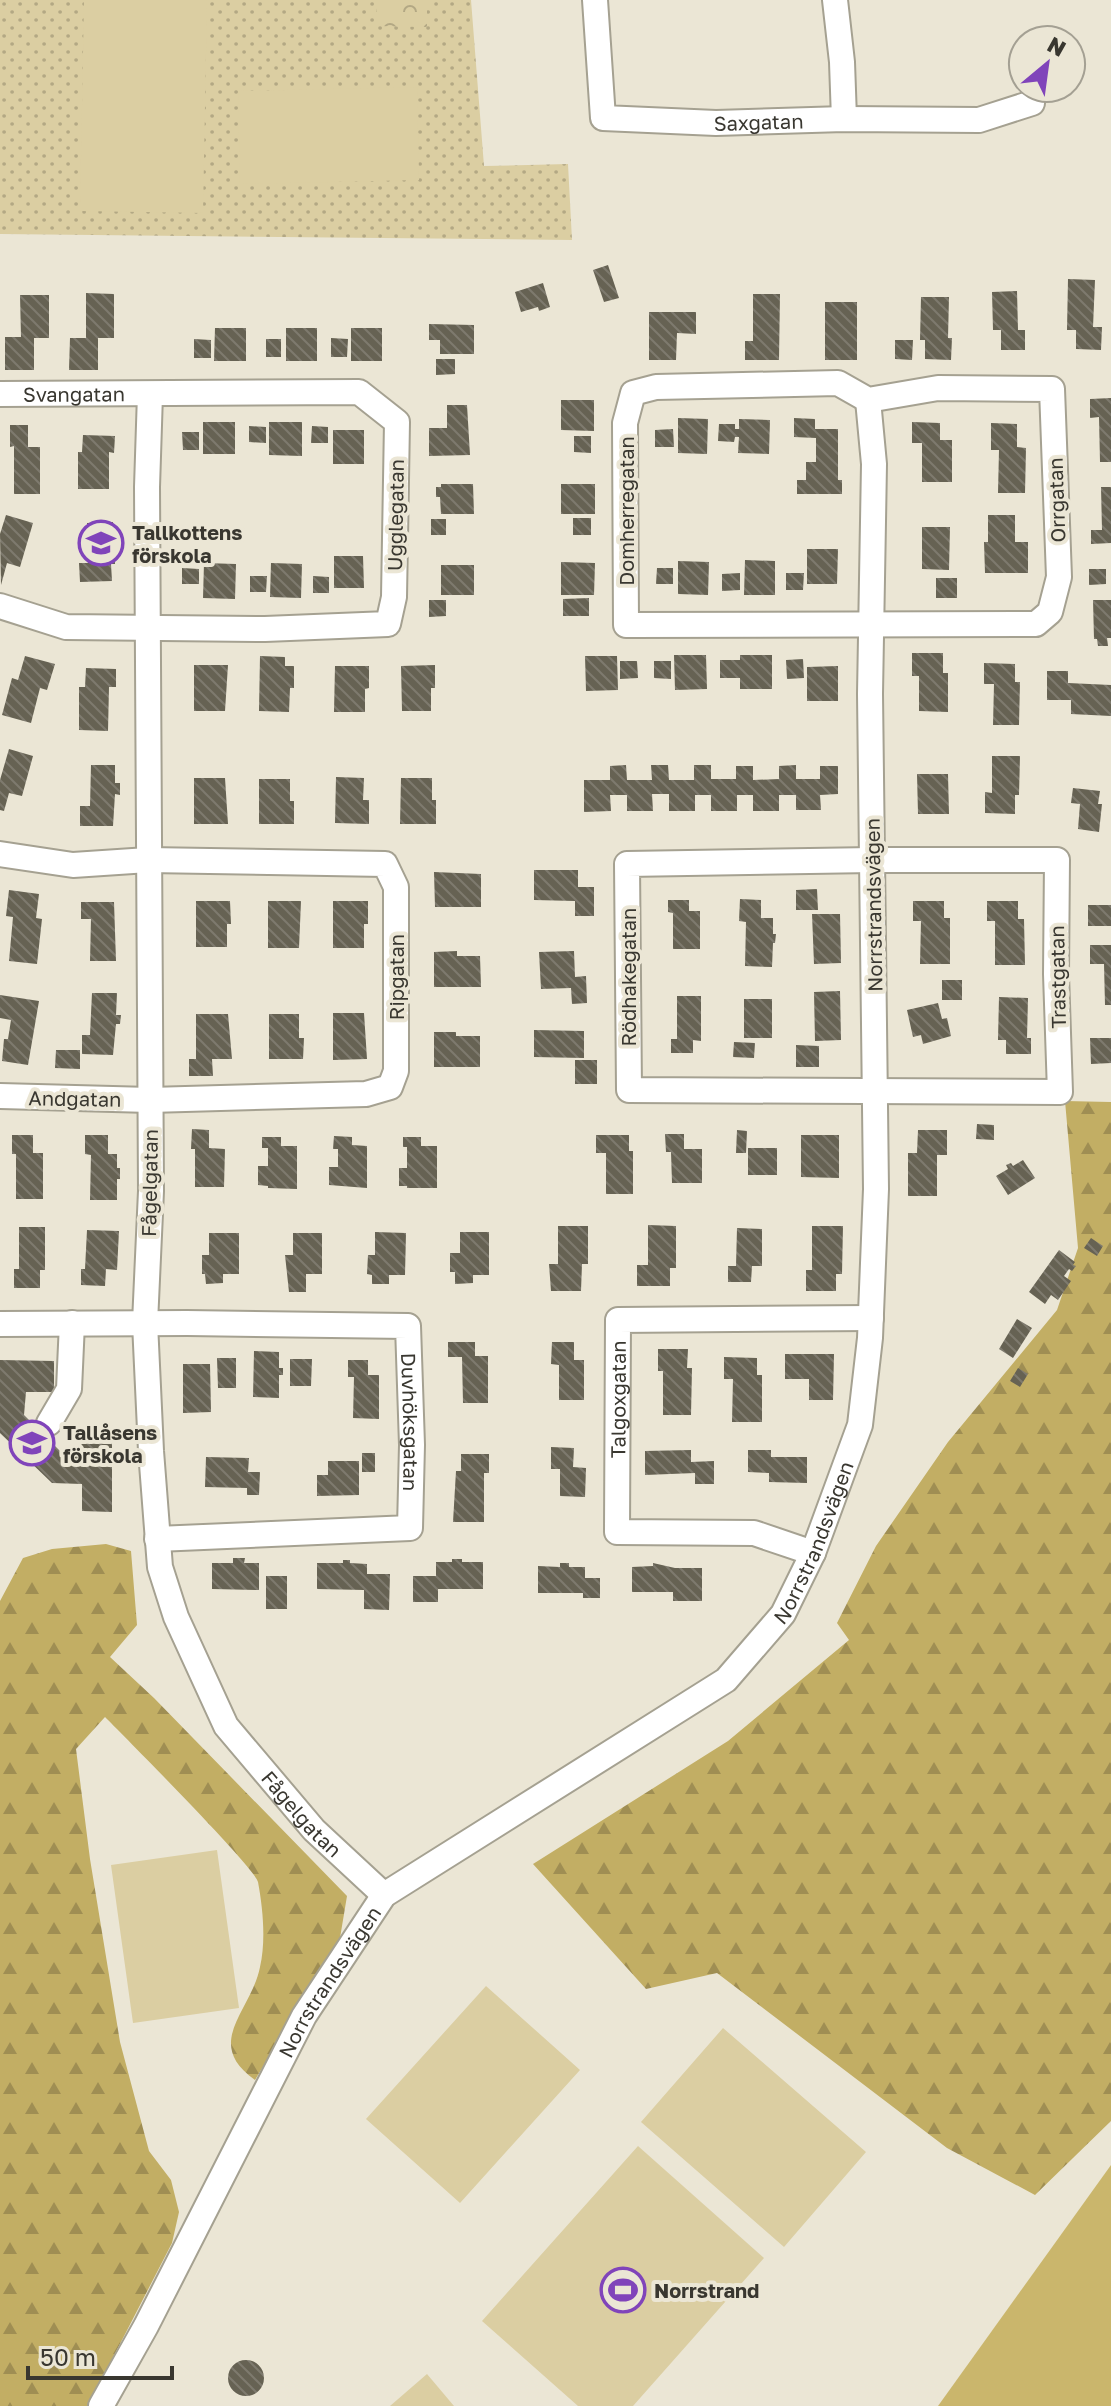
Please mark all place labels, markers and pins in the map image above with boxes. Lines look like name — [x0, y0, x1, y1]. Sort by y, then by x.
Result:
school or university icon: Tallkottens förskola — [77, 519, 125, 567]
place label: Tallkottens förskola — [132, 520, 242, 567]
school or university icon: Tallåsens förskola — [8, 1419, 56, 1467]
place label: Tallåsens förskola — [63, 1420, 157, 1467]
sports icon: Norrstrand — [599, 2266, 647, 2314]
place label: Norrstrand — [654, 2278, 759, 2302]

